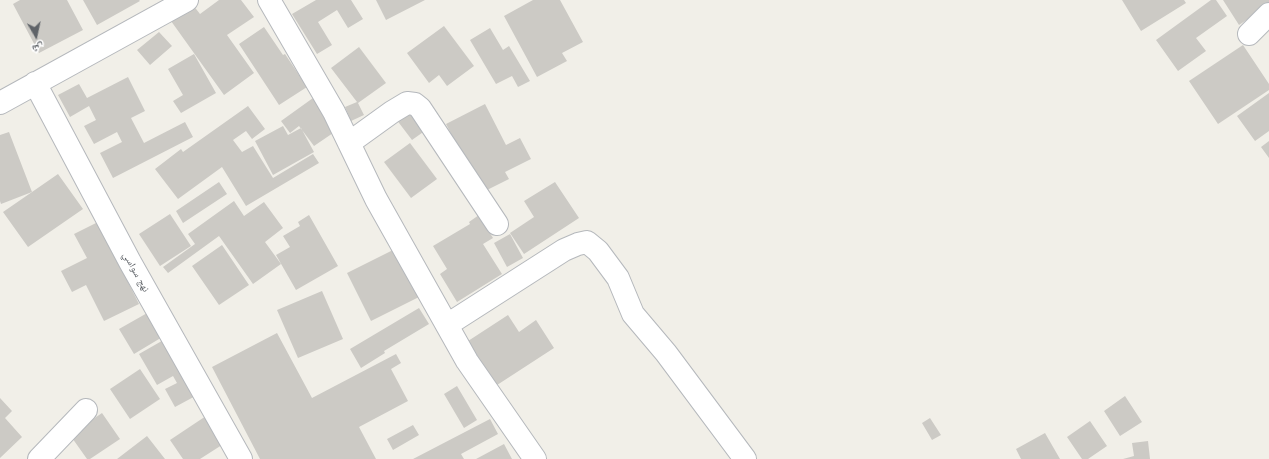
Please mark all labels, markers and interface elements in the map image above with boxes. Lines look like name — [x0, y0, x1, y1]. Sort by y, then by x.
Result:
north arrow — [16, 16, 56, 56]
text: ش — [31, 41, 45, 56]
street label: نهج سواسي — [120, 250, 152, 294]

